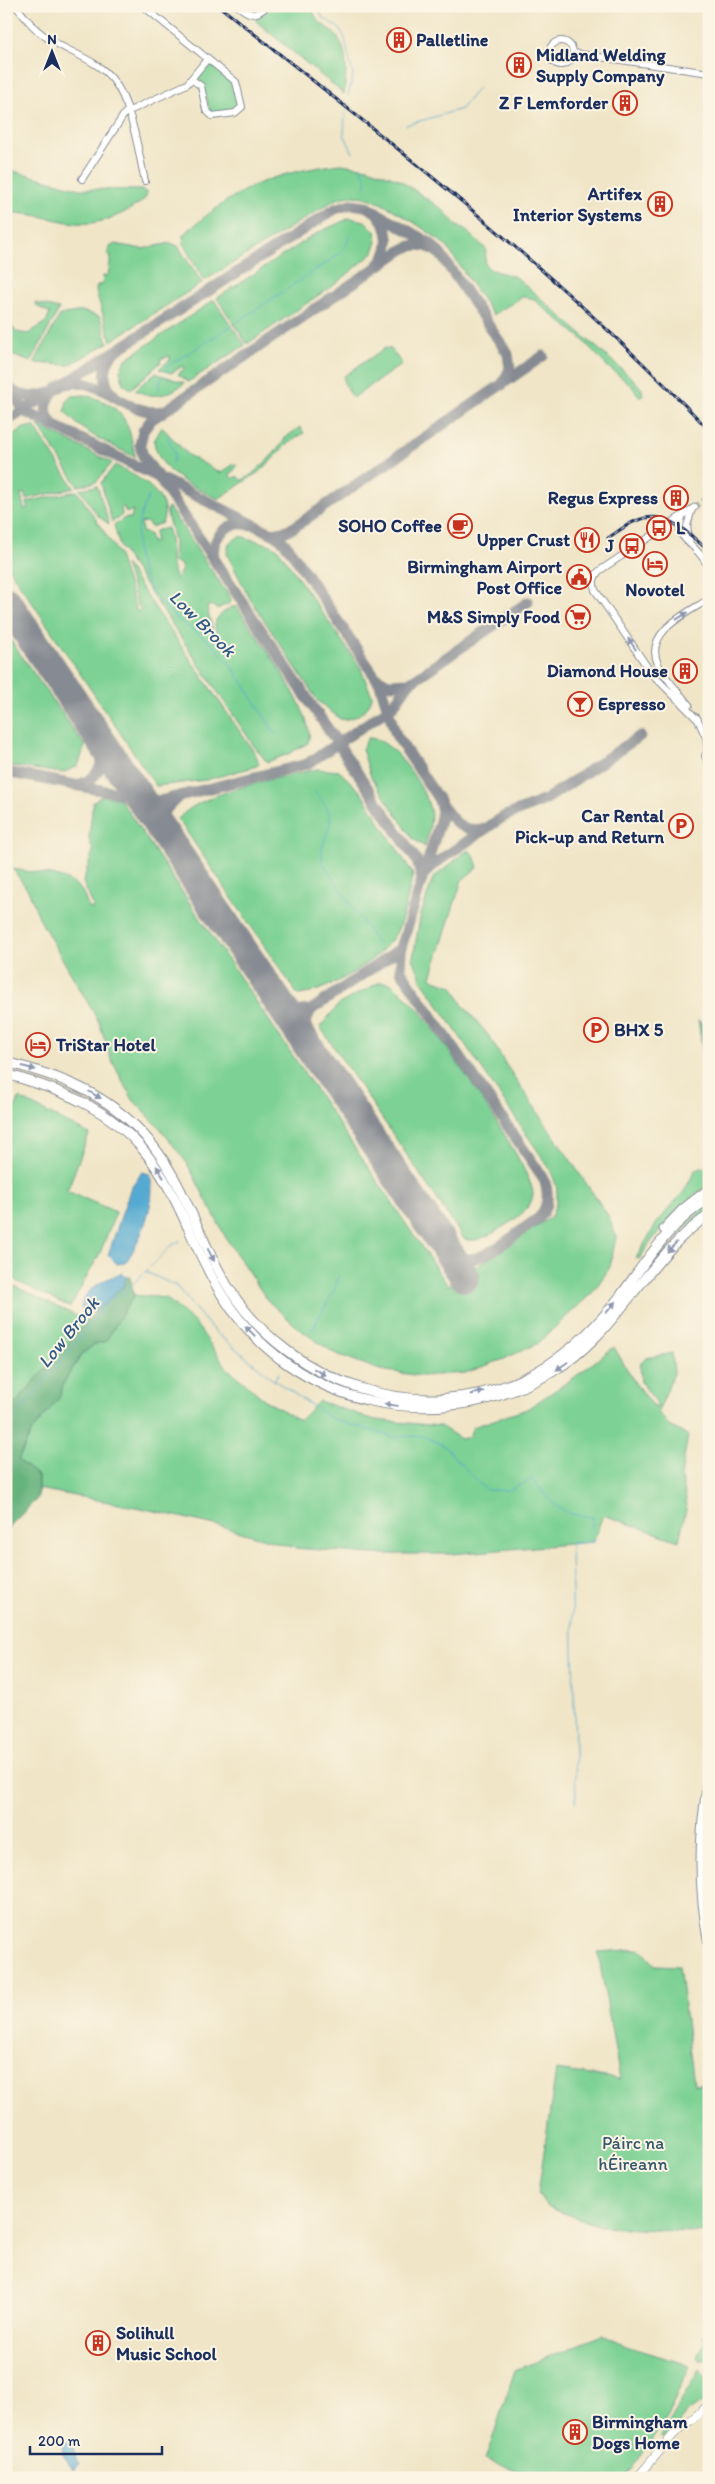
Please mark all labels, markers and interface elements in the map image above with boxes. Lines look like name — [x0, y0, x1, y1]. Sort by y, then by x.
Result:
building icon: Palletline — [386, 27, 412, 53]
north arrow — [28, 28, 78, 78]
place label: Palletline — [416, 29, 489, 51]
text: N — [47, 31, 57, 48]
place label: Midland Welding Supply Company — [536, 44, 667, 87]
building icon: Midland Welding Supply Company — [506, 52, 532, 78]
building icon: Z F Lemforder — [612, 90, 638, 116]
place label: Z F Lemforder — [499, 92, 609, 114]
place label: Artifex Interior Systems — [513, 183, 643, 226]
building icon: Artifex Interior Systems — [647, 191, 673, 217]
building icon: Regus Express — [663, 485, 689, 511]
place label: Regus Express — [548, 487, 658, 509]
cafe icon: SOHO Coffee — [447, 513, 473, 539]
place label: SOHO Coffee — [338, 515, 442, 537]
bus stop icon: L — [646, 515, 672, 541]
place label: L — [676, 517, 686, 539]
restaurant icon: Upper Crust — [574, 527, 600, 553]
place label: Upper Crust — [477, 529, 570, 551]
bus stop icon: J — [619, 533, 645, 559]
place label: J — [604, 535, 614, 557]
hotel icon: Novotel — [642, 551, 668, 577]
place label: Birmingham Airport Post Office — [407, 556, 562, 599]
public building icon: Birmingham Airport Post Office — [566, 564, 592, 590]
place label: Novotel — [625, 579, 686, 601]
water label: Low Brook — [165, 585, 242, 662]
supermarket icon: M&S Simply Food — [565, 604, 591, 630]
place label: M&S Simply Food — [427, 606, 560, 628]
one-way arrow — [676, 612, 689, 621]
one-way arrow — [627, 638, 637, 651]
building icon: Diamond House — [672, 658, 698, 684]
place label: Diamond House — [547, 660, 668, 682]
bar icon: Espresso — [567, 691, 593, 717]
place label: Espresso — [598, 693, 666, 715]
place label: Car Rental Pick-up and Return — [515, 805, 665, 848]
parking icon: Car Rental Pick-up and Return — [668, 813, 694, 839]
parking icon: BHX 5 — [583, 1017, 609, 1043]
place label: BHX 5 — [614, 1019, 664, 1041]
hotel icon: TriStar Hotel — [25, 1032, 51, 1058]
place label: TriStar Hotel — [55, 1034, 156, 1056]
one-way arrow — [21, 1064, 36, 1072]
one-way arrow — [88, 1091, 101, 1100]
one-way arrow — [155, 1166, 164, 1179]
one-way arrow — [666, 1240, 678, 1252]
one-way arrow — [207, 1248, 215, 1262]
water label: Low Brook — [33, 1291, 105, 1373]
one-way arrow — [605, 1301, 616, 1314]
one-way arrow — [244, 1325, 256, 1337]
one-way arrow — [555, 1361, 569, 1371]
one-way arrow — [313, 1368, 327, 1376]
one-way arrow — [469, 1389, 484, 1397]
one-way arrow — [383, 1401, 399, 1409]
park label: Páirc na hÉireann — [598, 2132, 668, 2175]
place label: Solihull Music School — [116, 2322, 218, 2365]
building icon: Solihull Music School — [85, 2330, 111, 2356]
place label: Birmingham Dogs Home — [592, 2411, 688, 2454]
building icon: Birmingham Dogs Home — [562, 2419, 588, 2445]
scale bar — [30, 2424, 162, 2456]
text: 200 m — [38, 2432, 81, 2450]

